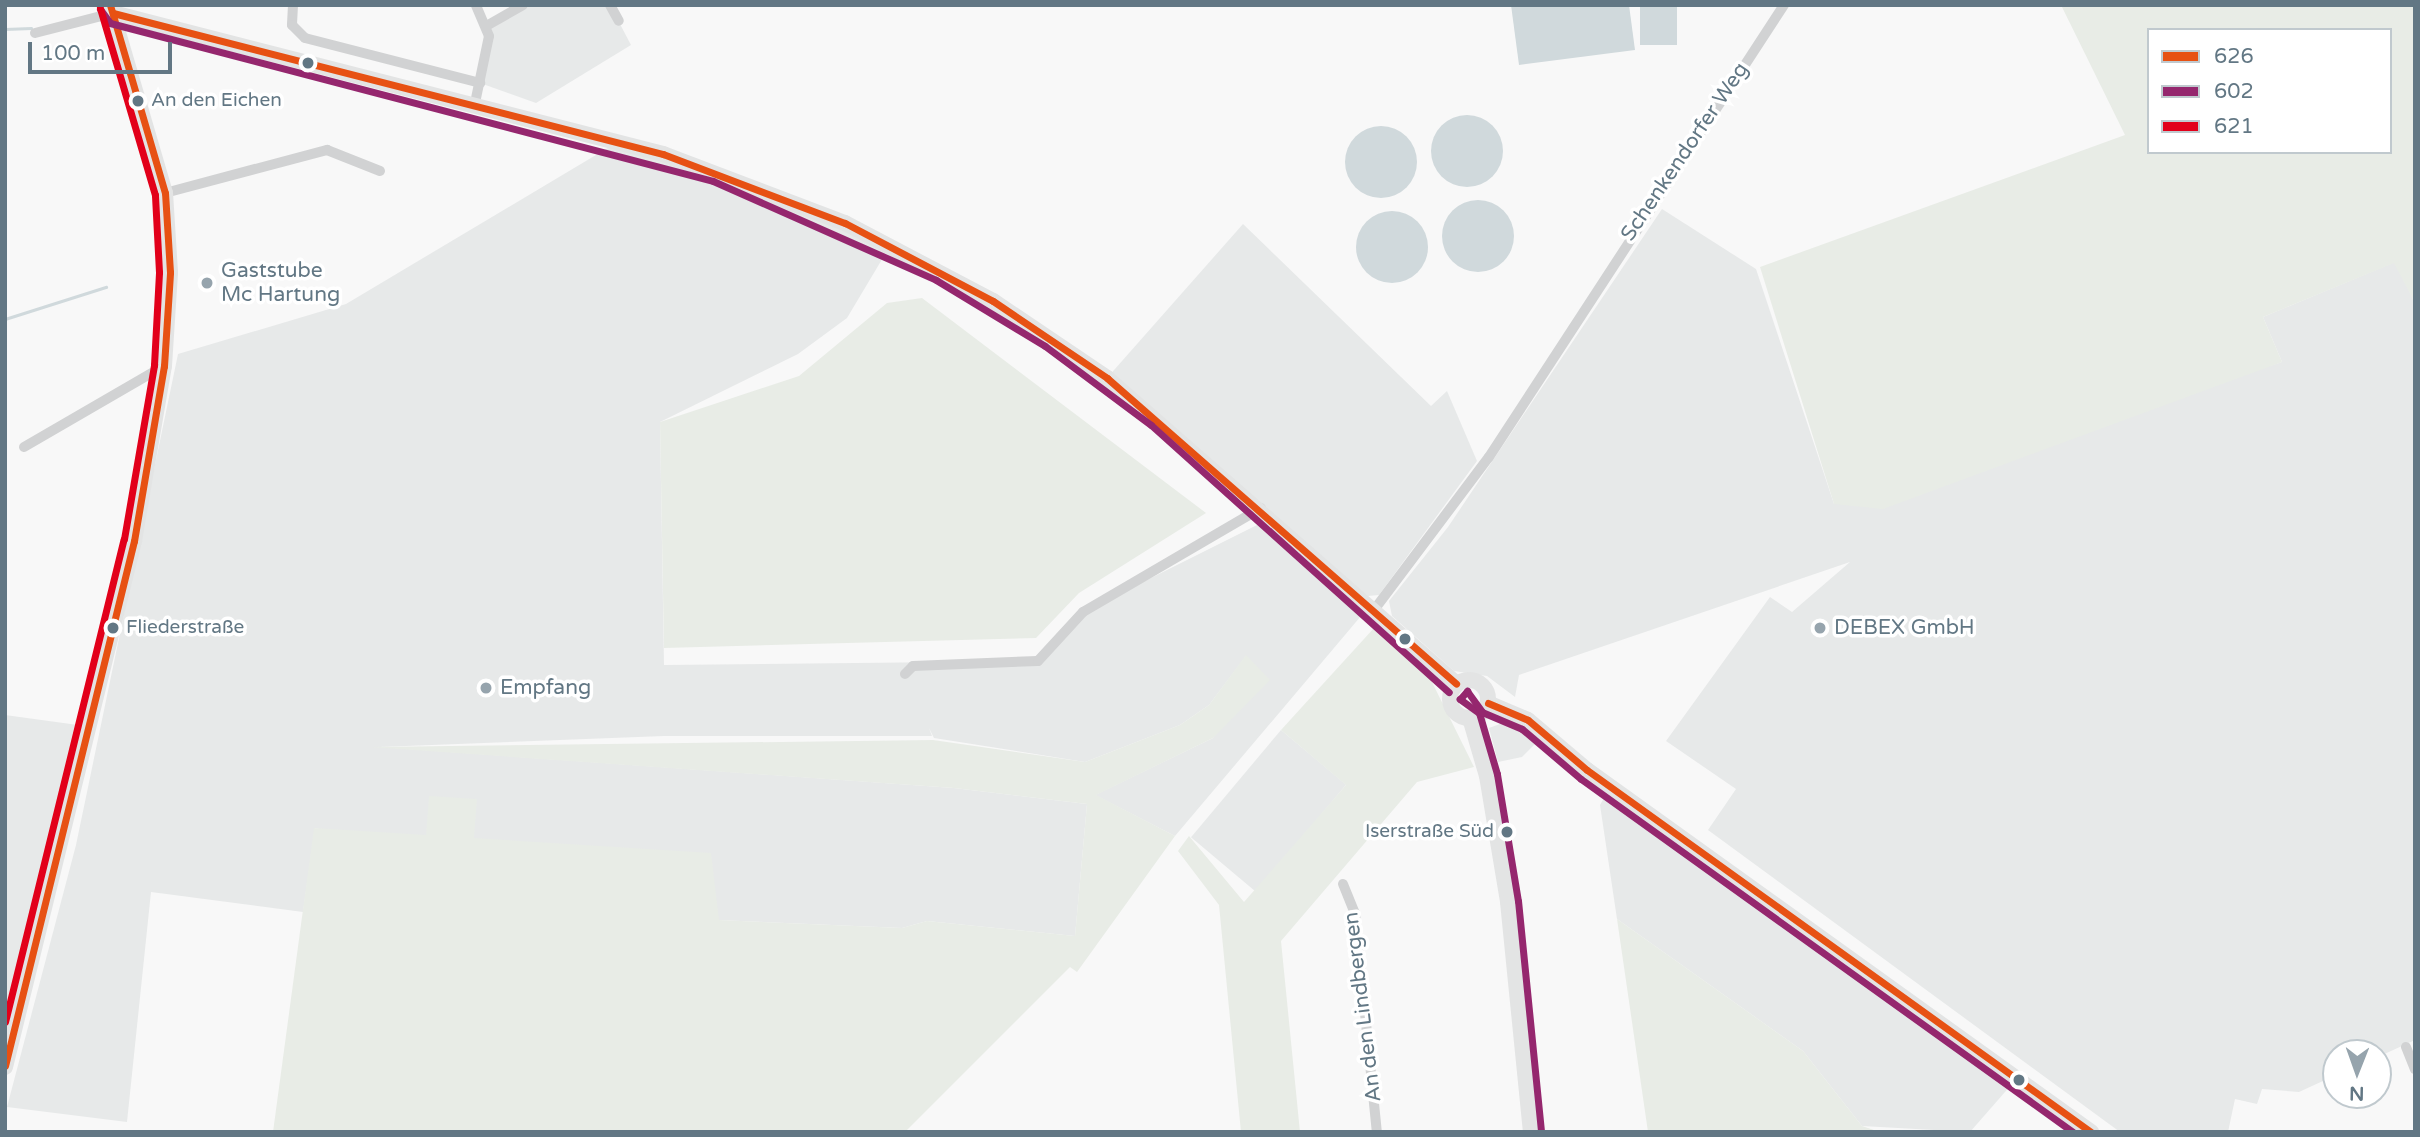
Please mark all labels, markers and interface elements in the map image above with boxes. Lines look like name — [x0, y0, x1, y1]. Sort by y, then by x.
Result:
scale bar — [32, 28, 175, 72]
legend — [2147, 28, 2392, 154]
text: 100 m — [41, 41, 105, 66]
text: 626 — [2214, 44, 2254, 69]
unlabelled marker — [301, 56, 315, 70]
street label: Schenkendorfer Weg — [1616, 58, 1754, 246]
text: 602 — [2214, 79, 2254, 104]
place label: An den Eichen — [151, 90, 282, 112]
marker: An den Eichen — [131, 94, 145, 108]
text: 621 — [2214, 114, 2254, 139]
place label: Gaststube Mc Hartung — [221, 258, 340, 308]
marker: Gaststube Mc Hartung — [199, 275, 215, 291]
place label: DEBEX GmbH — [1834, 615, 1975, 641]
place label: Fliederstraße — [126, 617, 244, 639]
marker: DEBEX GmbH — [1812, 620, 1828, 636]
marker: Fliederstraße — [106, 621, 120, 635]
unlabelled marker — [1398, 632, 1412, 646]
place label: Empfang — [500, 675, 591, 701]
marker: Empfang — [478, 680, 494, 696]
place label: Iserstraße Süd — [1365, 821, 1494, 843]
marker: Iserstraße Süd — [1500, 825, 1514, 839]
street label: An den Lindbergen — [1339, 911, 1387, 1103]
north arrow — [2322, 1039, 2392, 1109]
unlabelled marker — [2012, 1073, 2026, 1087]
text: N — [2349, 1082, 2364, 1104]

